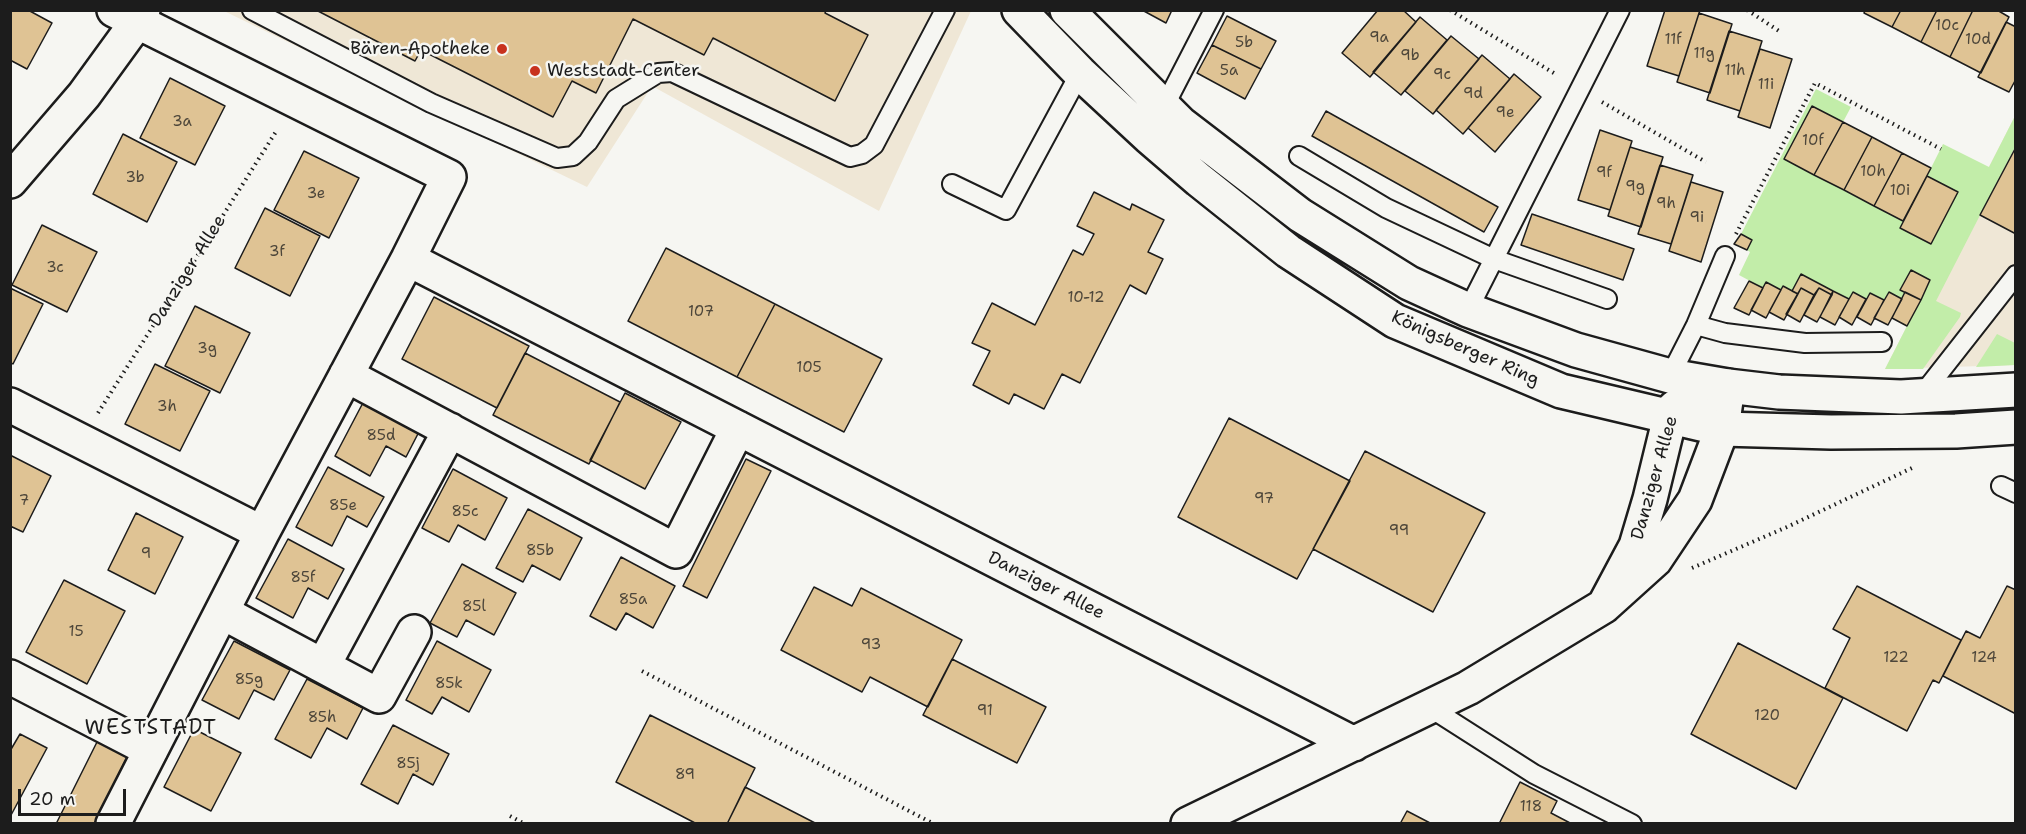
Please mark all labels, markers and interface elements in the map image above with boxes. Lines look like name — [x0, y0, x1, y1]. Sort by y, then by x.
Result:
house number: 10c — [1935, 17, 1959, 35]
house number: 9a — [1369, 29, 1389, 47]
house number: 11f — [1664, 31, 1682, 49]
house number: 10d — [1965, 31, 1991, 49]
house number: 5b — [1235, 34, 1253, 52]
place label: Bären-Apotheke — [350, 38, 490, 60]
marker: Bären-Apotheke — [495, 42, 509, 56]
house number: 11g — [1693, 45, 1715, 63]
house number: 9b — [1400, 47, 1420, 65]
place label: Weststadt-Center — [547, 60, 700, 82]
house number: 5a — [1220, 62, 1238, 80]
house number: 11h — [1725, 62, 1745, 80]
marker: Weststadt-Center — [528, 64, 542, 78]
house number: 9c — [1433, 66, 1451, 84]
house number: 11i — [1758, 76, 1774, 94]
house number: 9d — [1463, 85, 1483, 103]
house number: 9e — [1496, 104, 1514, 122]
house number: 3a — [172, 113, 192, 131]
house number: 10f — [1802, 132, 1824, 150]
house number: 10h — [1860, 163, 1886, 181]
house number: 9f — [1596, 164, 1612, 182]
house number: 3b — [125, 169, 145, 187]
house number: 9g — [1625, 178, 1645, 196]
house number: 10i — [1890, 182, 1910, 200]
house number: 3e — [307, 185, 325, 203]
house number: 9h — [1656, 195, 1676, 213]
house number: 9i — [1690, 209, 1704, 227]
street label: Danziger Allee — [145, 211, 231, 331]
house number: 3f — [269, 243, 285, 261]
house number: 3c — [46, 259, 64, 277]
house number: 10-12 — [1067, 289, 1105, 307]
house number: 107 — [688, 303, 714, 321]
street label: Königsberger Ring — [1388, 307, 1542, 391]
house number: 3g — [197, 340, 217, 358]
house number: 105 — [796, 359, 822, 377]
house number: 3h — [157, 398, 177, 416]
street label: Danziger Allee — [1627, 414, 1683, 542]
house number: 85d — [367, 427, 395, 445]
house number: 97 — [1254, 490, 1274, 508]
house number: 7 — [19, 492, 29, 510]
house number: 85e — [329, 497, 357, 515]
house number: 85c — [452, 503, 478, 521]
house number: 99 — [1389, 522, 1409, 540]
house number: 85b — [526, 542, 554, 560]
house number: 9 — [141, 545, 151, 563]
street label: Danziger Allee — [984, 547, 1108, 625]
house number: 85f — [291, 569, 315, 587]
house number: 85a — [619, 591, 647, 609]
house number: 85l — [462, 598, 486, 616]
house number: 15 — [68, 623, 84, 641]
house number: 93 — [861, 636, 881, 654]
house number: 122 — [1883, 649, 1909, 667]
house number: 124 — [1971, 649, 1997, 667]
house number: 85g — [235, 671, 263, 689]
house number: 85k — [435, 675, 463, 693]
house number: 91 — [977, 702, 993, 720]
house number: 120 — [1754, 707, 1780, 725]
house number: 85h — [308, 709, 336, 727]
district label: WESTSTADT — [84, 716, 218, 742]
house number: 85j — [396, 755, 420, 773]
house number: 89 — [675, 766, 695, 784]
scale bar — [21, 777, 129, 815]
text: 20 m — [29, 787, 75, 811]
house number: 118 — [1520, 798, 1542, 816]

